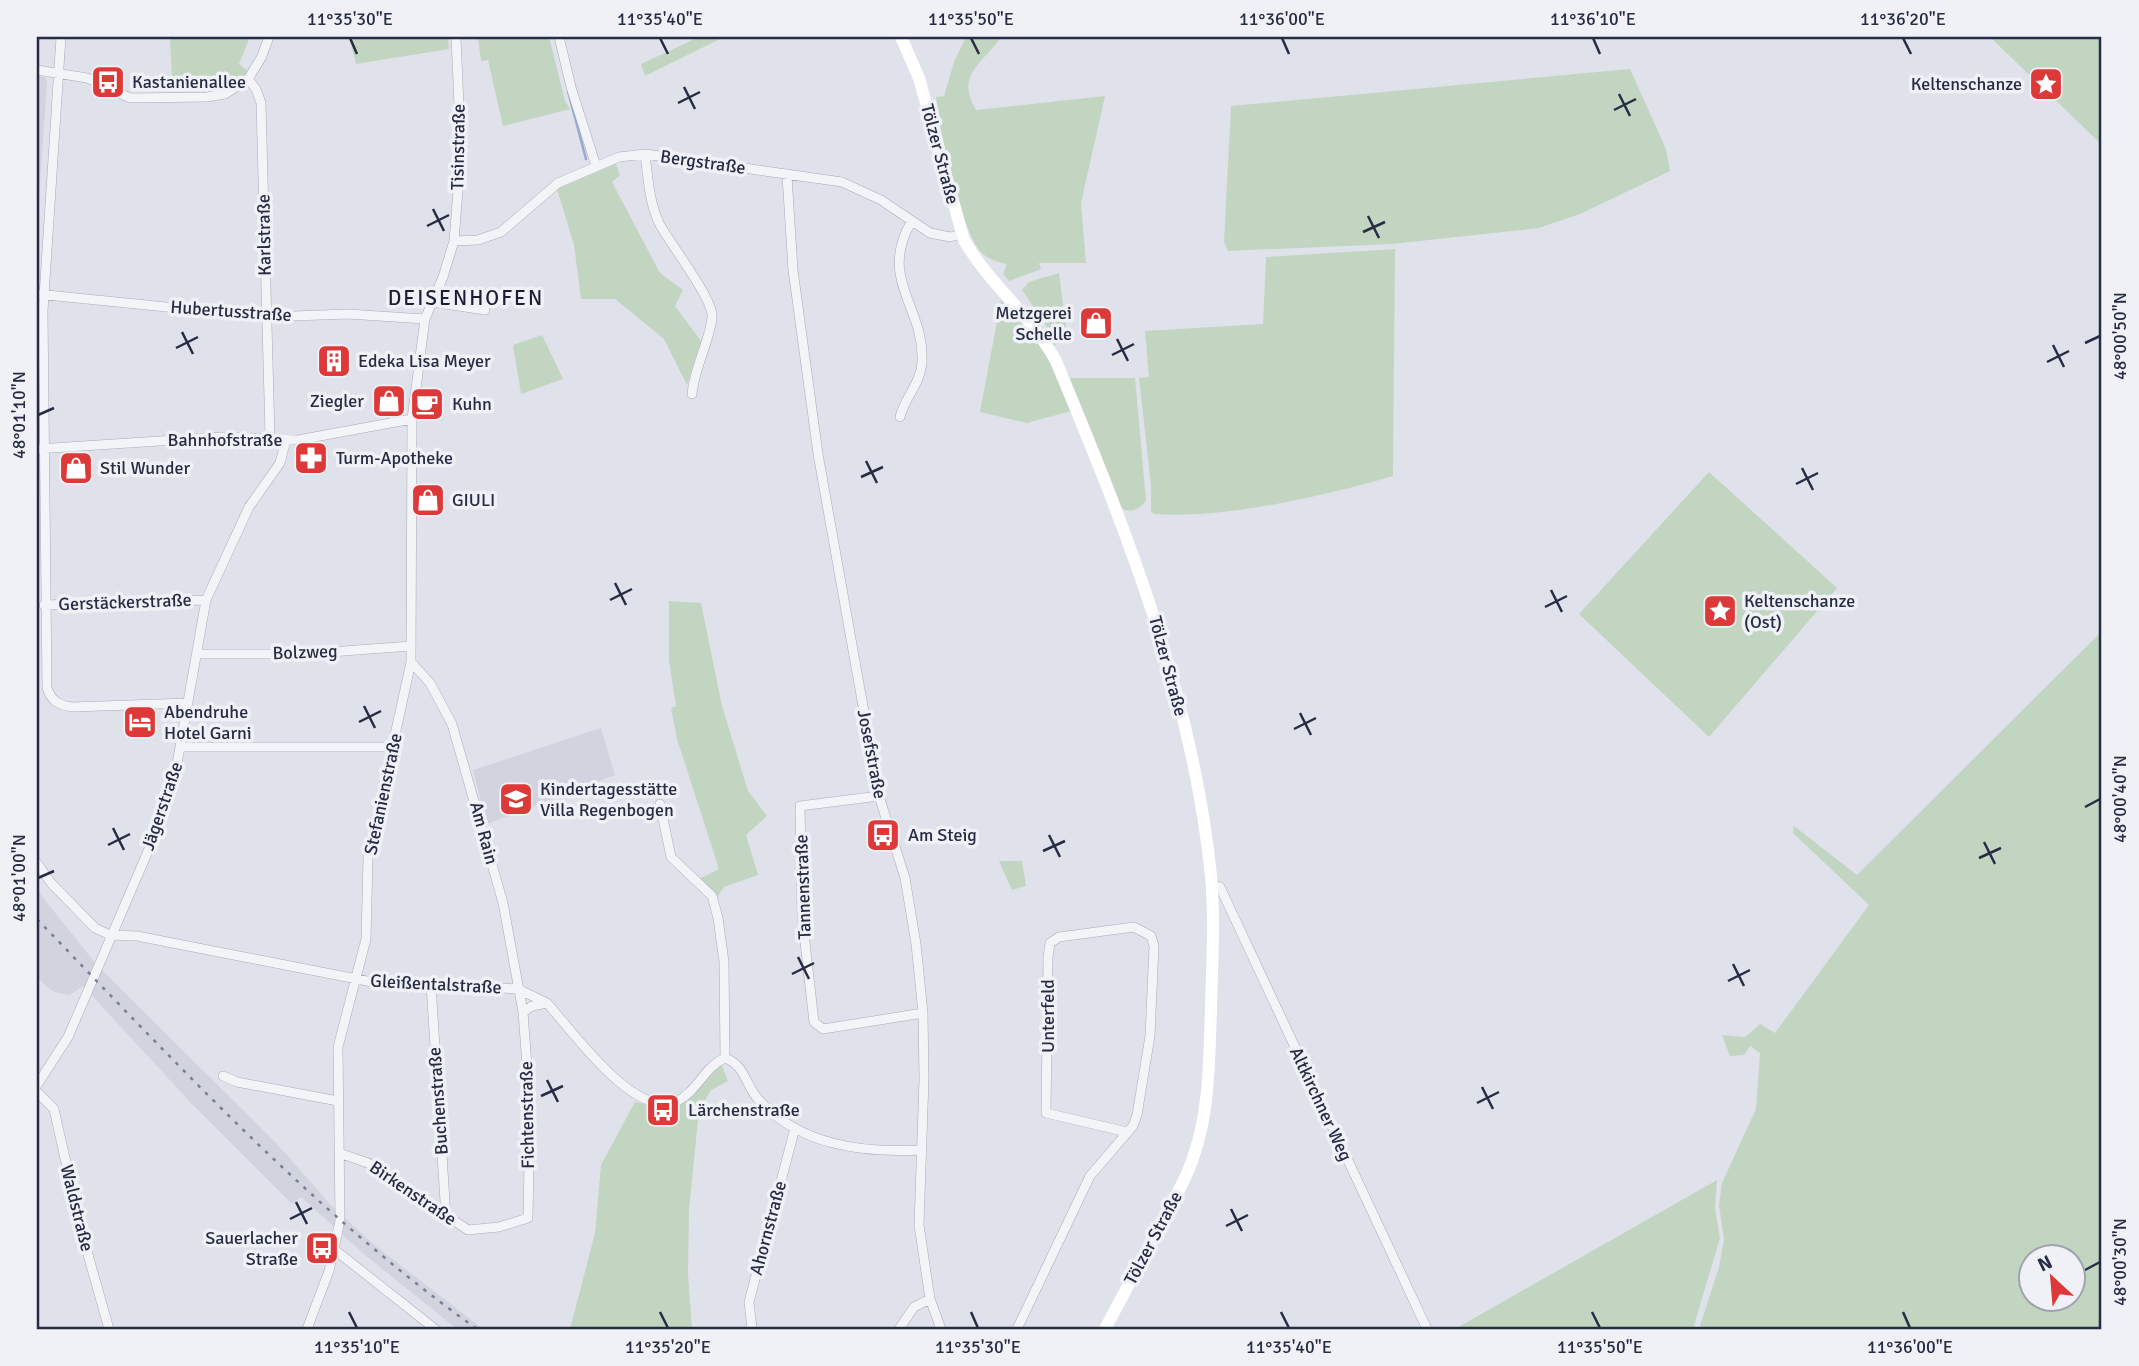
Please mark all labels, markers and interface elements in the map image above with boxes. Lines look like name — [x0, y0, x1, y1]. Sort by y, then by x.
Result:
text: 11°35'30"E — [307, 8, 393, 30]
text: 11°35'40"E — [617, 8, 703, 30]
text: 11°35'50"E — [928, 8, 1014, 30]
text: 11°36'00"E — [1239, 8, 1325, 30]
text: 11°36'10"E — [1550, 8, 1636, 30]
text: 11°36'20"E — [1860, 8, 1946, 30]
bus stop icon: Kastanienallee — [89, 63, 127, 101]
place icon: Keltenschanze — [2027, 65, 2065, 103]
place label: Kastanienallee — [132, 71, 246, 93]
place label: Keltenschanze — [1911, 73, 2022, 95]
street label: Tölzer Straße — [916, 102, 964, 206]
street label: Tisinstraße — [446, 104, 470, 190]
street label: Bergstraße — [659, 145, 747, 179]
street label: Karlstraße — [252, 194, 276, 276]
district label: DEISENHOFEN — [388, 285, 544, 311]
text: 48°00'50"N — [2109, 292, 2131, 380]
street label: Hubertusstraße — [170, 296, 292, 326]
place label: Metzgerei Schelle — [995, 302, 1072, 345]
shop icon: Metzgerei Schelle — [1077, 304, 1115, 342]
building icon: Edeka Lisa Meyer — [315, 342, 353, 380]
place label: Edeka Lisa Meyer — [358, 350, 491, 372]
text: 48°01'10"N — [8, 371, 30, 459]
shop icon: Ziegler — [370, 382, 408, 420]
cafe icon: Kuhn — [408, 385, 446, 423]
place label: Ziegler — [310, 390, 364, 412]
place label: Kuhn — [452, 393, 492, 415]
street label: Bahnhofstraße — [168, 429, 282, 451]
pharmacy icon: Turm-Apotheke — [292, 439, 330, 477]
place label: Turm-Apotheke — [336, 447, 453, 469]
shop icon: Stil Wunder — [57, 449, 95, 487]
place label: Stil Wunder — [100, 457, 190, 479]
shop icon: GIULI — [409, 481, 447, 519]
place label: GIULI — [452, 489, 495, 511]
street label: Gerstäckerstraße — [58, 589, 192, 615]
place label: Keltenschanze (Ost) — [1744, 590, 1855, 633]
place icon: Keltenschanze (Ost) — [1701, 592, 1739, 630]
street label: Tölzer Straße — [1144, 614, 1192, 718]
street label: Bolzweg — [272, 640, 338, 664]
place label: Abendruhe Hotel Garni — [164, 701, 252, 744]
hotel icon: Abendruhe Hotel Garni — [121, 703, 159, 741]
street label: Josefstraße — [853, 708, 891, 800]
street label: Stefanienstraße — [359, 731, 407, 857]
text: 48°00'40"N — [2109, 755, 2131, 843]
street label: Jägerstraße — [137, 759, 187, 853]
place label: Kindertagesstätte Villa Regenbogen — [540, 778, 677, 821]
school or university icon: Kindertagesstätte Villa Regenbogen — [497, 780, 535, 818]
street label: Am Rain — [465, 799, 503, 867]
bus stop icon: Am Steig — [864, 816, 902, 854]
place label: Am Steig — [908, 824, 977, 846]
text: 48°01'00"N — [8, 834, 30, 922]
street label: Tannenstraße — [790, 834, 816, 940]
street label: Gleißentalstraße — [370, 970, 502, 998]
street label: Unterfeld — [1037, 979, 1059, 1053]
street label: Altkirchner Weg — [1285, 1044, 1357, 1164]
street label: Buchenstraße — [423, 1046, 453, 1156]
street label: Fichtenstraße — [515, 1061, 539, 1169]
bus stop icon: Lärchenstraße — [644, 1091, 682, 1129]
place label: Lärchenstraße — [688, 1099, 800, 1121]
street label: Birkenstraße — [365, 1156, 461, 1230]
street label: Waldstraße — [56, 1162, 98, 1254]
street label: Ahornstraße — [745, 1178, 791, 1278]
street label: Tölzer Straße — [1119, 1188, 1187, 1288]
text: 48°00'30"N — [2109, 1218, 2131, 1306]
place label: Sauerlacher Straße — [205, 1227, 298, 1270]
bus stop icon: Sauerlacher Straße — [303, 1229, 341, 1267]
north arrow — [2016, 1244, 2086, 1314]
text: N — [2034, 1250, 2056, 1277]
text: 11°35'10"E — [314, 1336, 400, 1358]
text: 11°35'20"E — [625, 1336, 711, 1358]
text: 11°35'30"E — [935, 1336, 1021, 1358]
text: 11°35'40"E — [1246, 1336, 1332, 1358]
text: 11°35'50"E — [1557, 1336, 1643, 1358]
text: 11°36'00"E — [1867, 1336, 1953, 1358]

